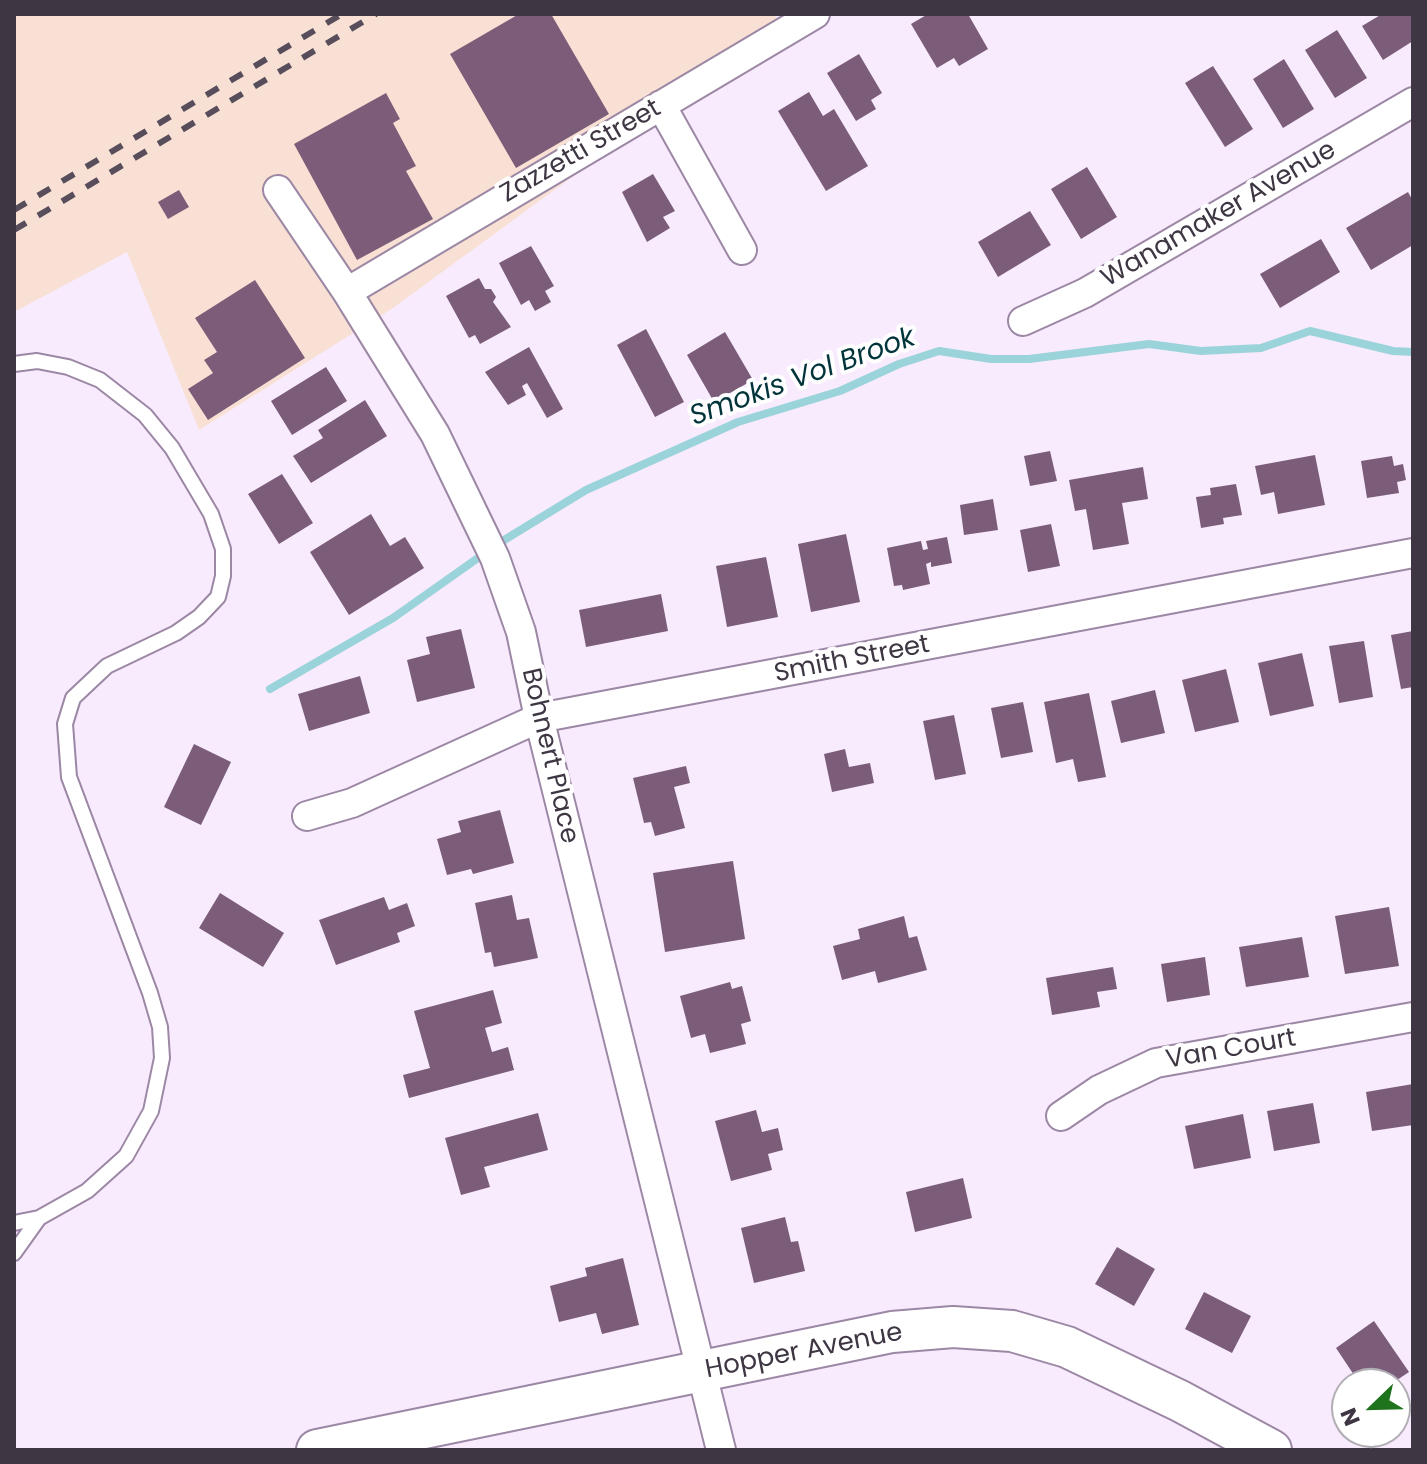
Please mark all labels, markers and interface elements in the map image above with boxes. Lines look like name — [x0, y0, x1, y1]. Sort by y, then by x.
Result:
street label: Zazzetti Street — [495, 94, 667, 210]
street label: Wanamaker Avenue — [1096, 135, 1342, 295]
water label: Smokis Vol Brook — [686, 322, 920, 434]
street label: Smith Street — [772, 630, 932, 690]
street label: Bohnert Place — [514, 665, 584, 847]
street label: Van Court — [1164, 1023, 1298, 1077]
street label: Hopper Avenue — [703, 1318, 905, 1386]
north arrow — [1331, 1368, 1411, 1448]
text: N — [1333, 1403, 1368, 1430]

